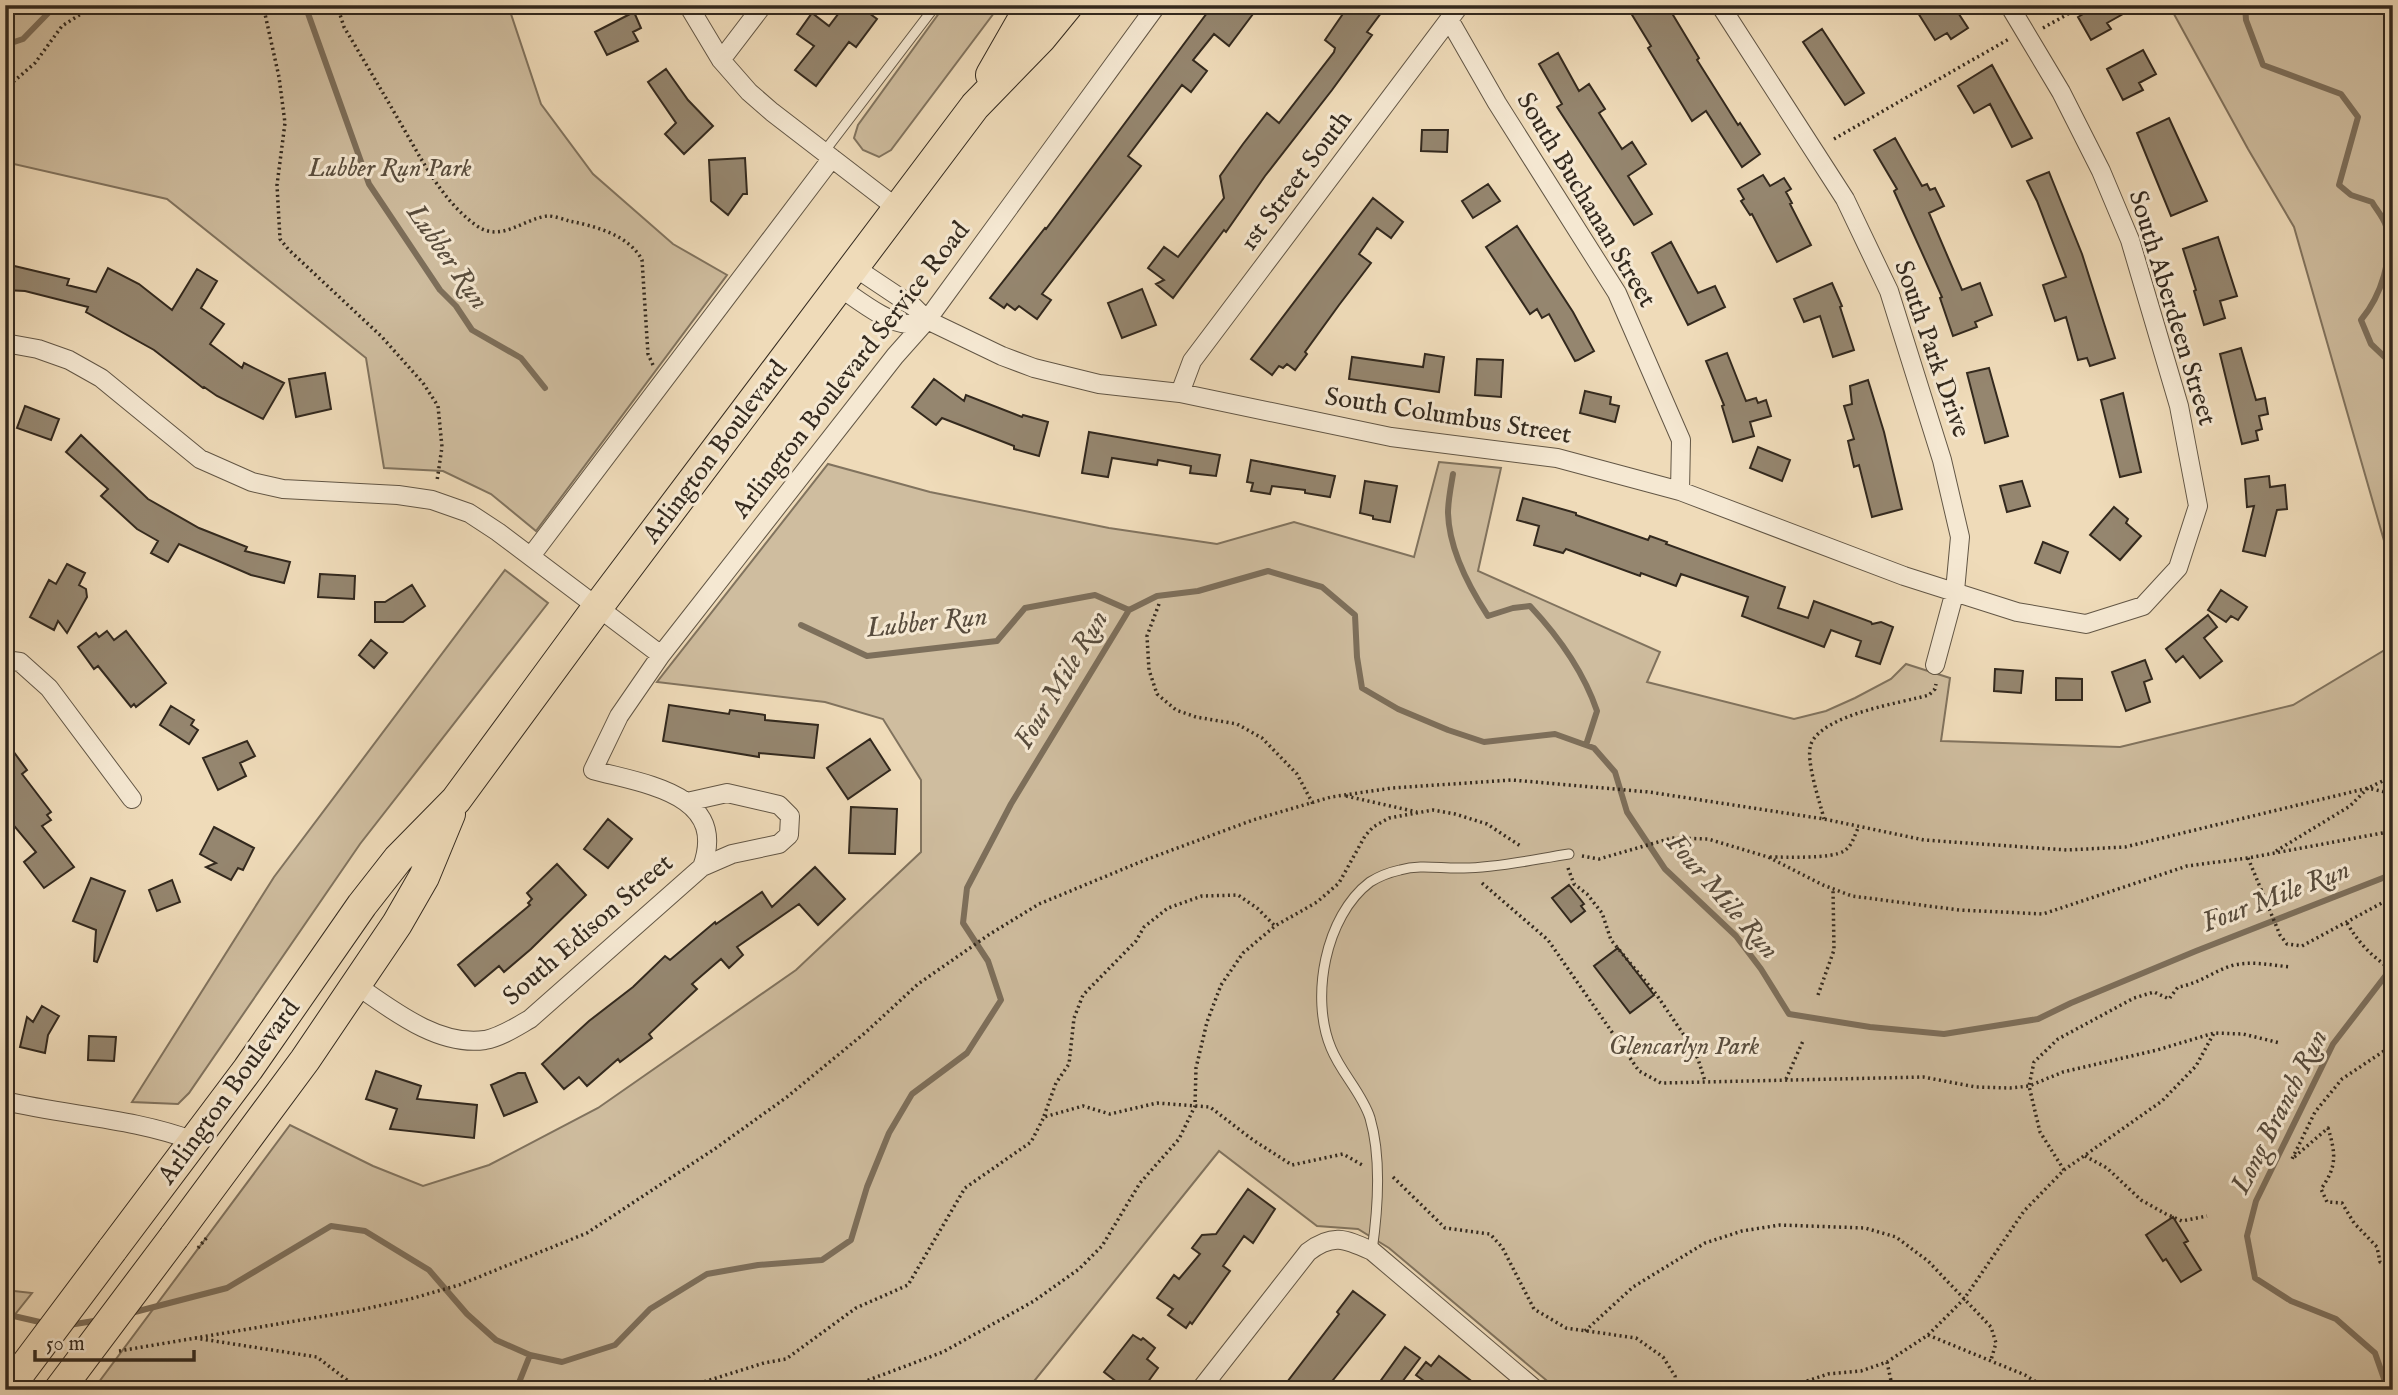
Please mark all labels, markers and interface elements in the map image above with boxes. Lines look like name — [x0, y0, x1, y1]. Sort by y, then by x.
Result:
street label: South Buchanan Street — [1509, 86, 1663, 314]
street label: 1st Street South — [1233, 104, 1360, 258]
park label: Lubber Run Park — [307, 152, 472, 185]
street label: South Aberdeen Street — [2121, 187, 2223, 430]
water label: Lubber Run — [397, 196, 496, 317]
street label: Arlington Boulevard Service Road — [724, 215, 977, 526]
street label: South Park Drive — [1886, 256, 1978, 442]
street label: Arlington Boulevard — [635, 354, 795, 551]
street label: South Columbus Street — [1323, 380, 1574, 452]
water label: Lubber Run — [864, 599, 989, 647]
water label: Four Mile Run — [1007, 604, 1117, 756]
water label: Four Mile Run — [1658, 827, 1786, 967]
street label: South Edison Street — [496, 847, 680, 1013]
water label: Four Mile Run — [2197, 853, 2355, 941]
street label: Arlington Boulevard — [150, 993, 307, 1192]
water label: Long Branch Run — [2223, 1024, 2337, 1201]
park label: Glencarlyn Park — [1609, 1030, 1760, 1063]
scale bar — [35, 1318, 194, 1362]
text: 50 m — [46, 1331, 85, 1358]

